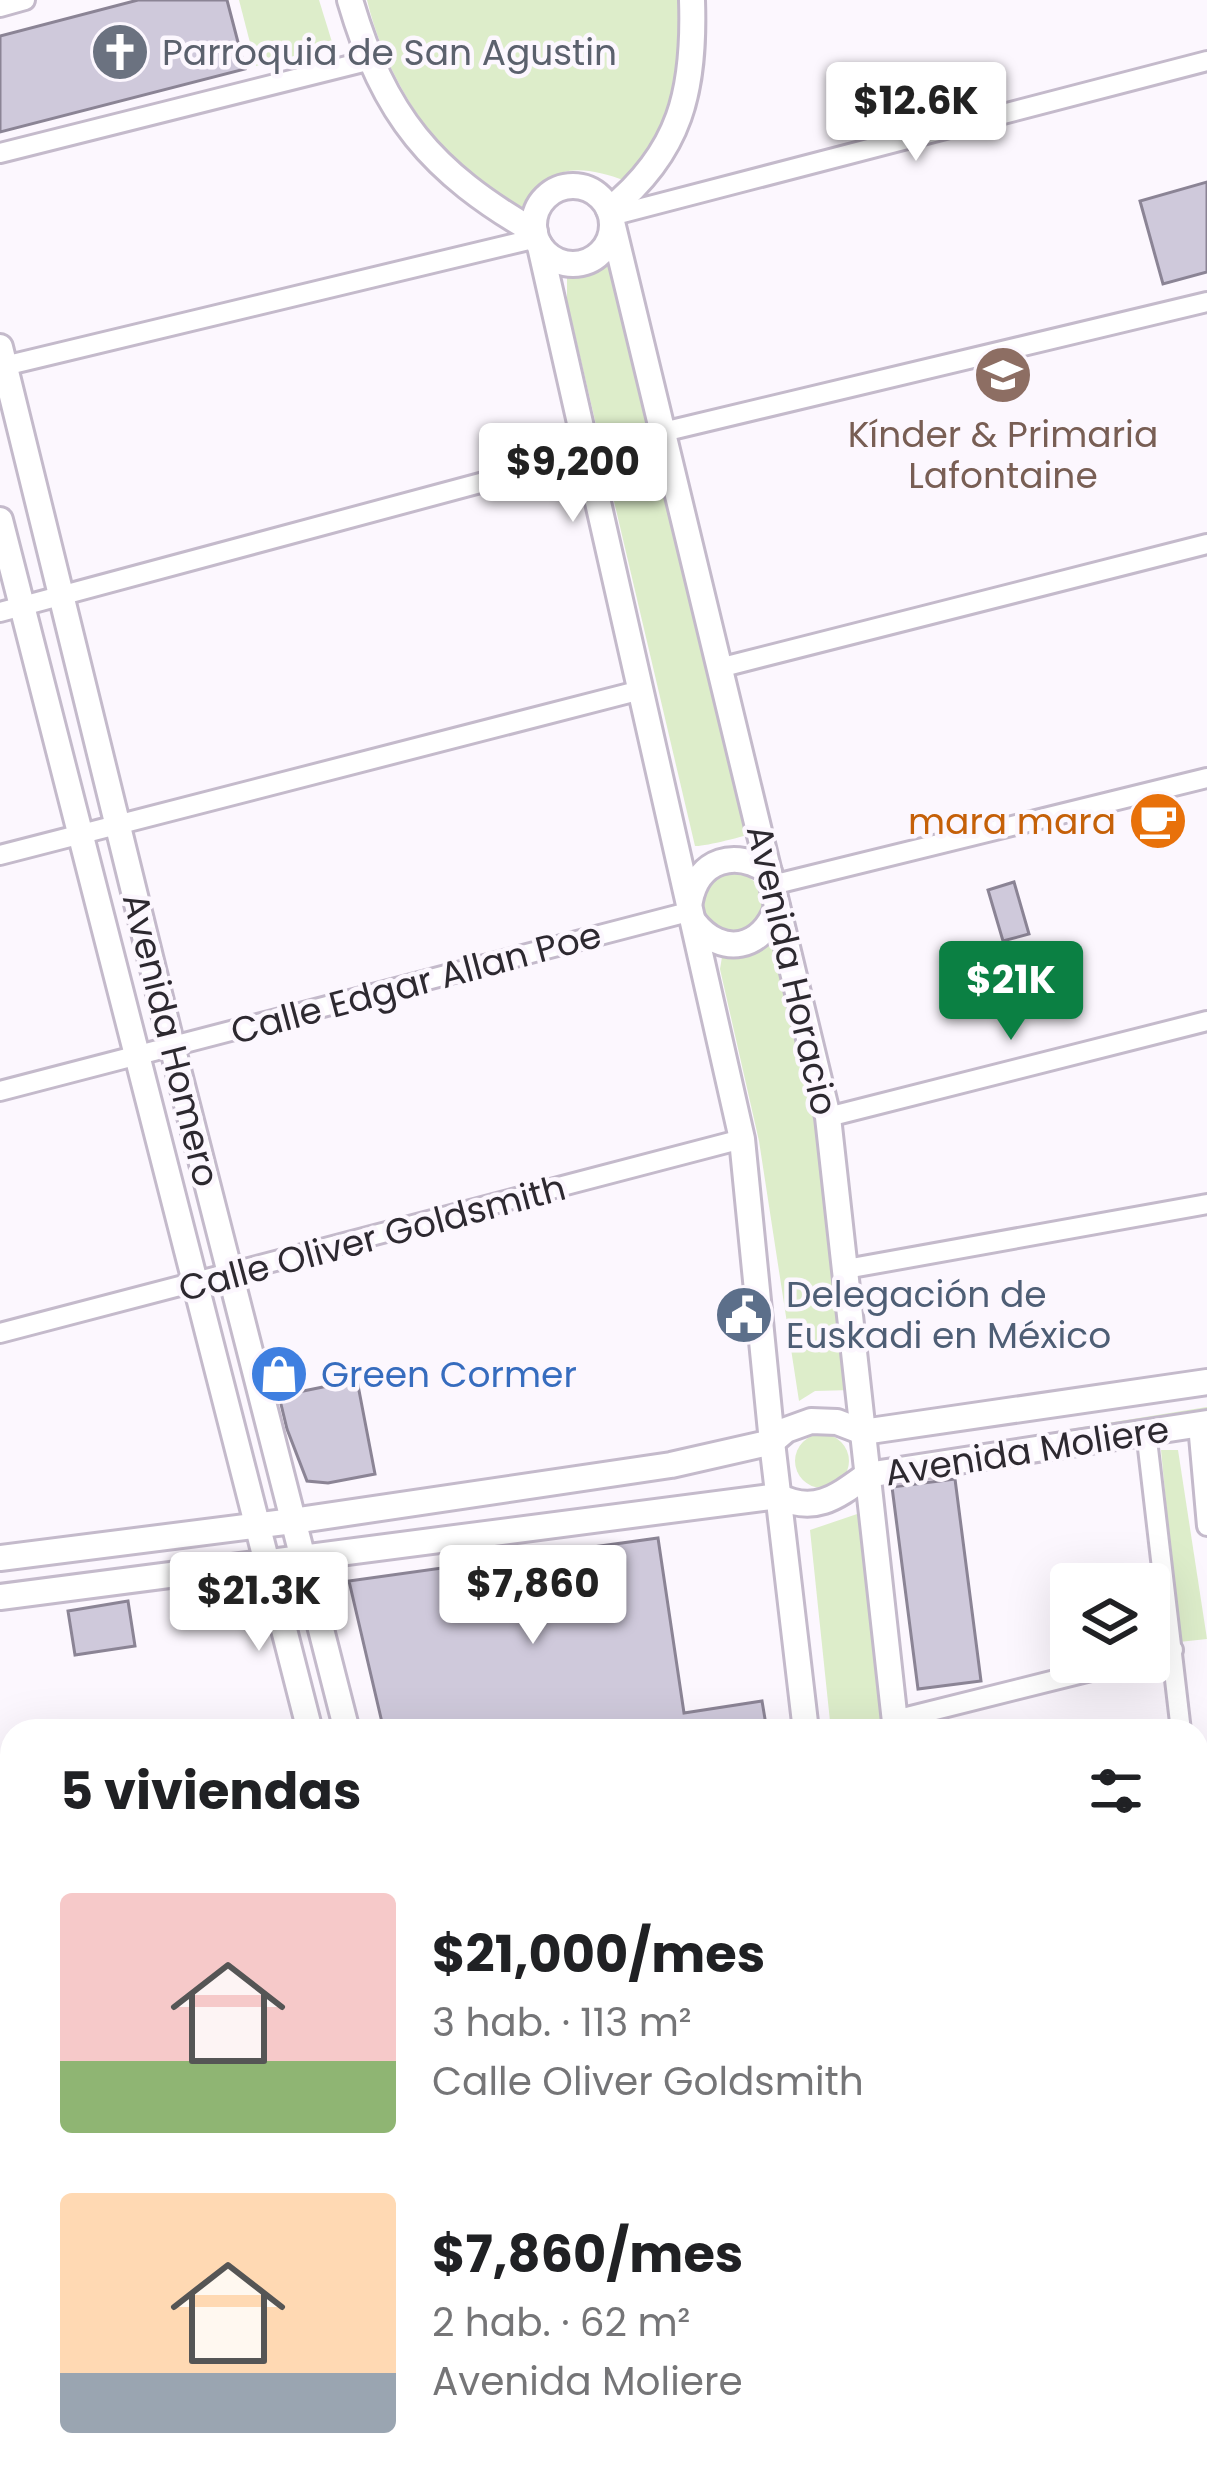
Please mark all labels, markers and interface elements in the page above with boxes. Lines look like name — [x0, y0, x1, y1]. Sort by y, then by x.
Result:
church icon: Parroquia de San Agustin — [89, 21, 151, 83]
place label: Parroquia de San Agustin — [162, 27, 617, 78]
pin: $12.6K — [818, 62, 1014, 164]
text: $12.6K — [853, 73, 979, 128]
school or university icon: Kínder & Primaria Lafontaine — [972, 344, 1034, 406]
place label: Kínder & Primaria Lafontaine — [848, 409, 1158, 501]
pin: $9,200 — [475, 423, 671, 525]
text: $9,200 — [506, 434, 640, 489]
cafe icon: mara mara — [1127, 790, 1189, 852]
place label: mara mara — [908, 796, 1116, 847]
street label: Avenida Horacio — [734, 820, 850, 1120]
street label: Avenida Homero — [110, 888, 232, 1192]
street label: Calle Edgar Allan Poe — [225, 909, 607, 1057]
pin: $21K — [940, 941, 1082, 1043]
text: $21K — [966, 952, 1056, 1007]
street label: Calle Oliver Goldsmith — [173, 1162, 571, 1314]
place label: Delegación de Euskadi en México — [786, 1269, 1111, 1361]
public building icon: Delegación de Euskadi en México — [713, 1284, 775, 1346]
shop icon: Green Cormer — [248, 1343, 310, 1405]
place label: Green Cormer — [321, 1349, 577, 1400]
street label: Avenida Moliere — [881, 1403, 1173, 1499]
pin: $7,860 — [435, 1545, 631, 1647]
pin: $21.3K — [161, 1552, 357, 1654]
text: $7,860 — [466, 1556, 600, 1611]
text: $21.3K — [197, 1563, 321, 1618]
map controls — [1050, 1563, 1170, 1683]
button: layers — [1050, 1563, 1170, 1683]
text: 5 viviendas — [60, 1755, 361, 1827]
icon: filters — [1083, 1758, 1149, 1824]
text: $21,000/mes — [432, 1918, 765, 1990]
icon: home — [156, 1941, 300, 2085]
text: 3 hab. · 113 m² — [432, 1995, 692, 2050]
text: Calle Oliver Goldsmith — [432, 2054, 864, 2109]
text: $7,860/mes — [432, 2218, 743, 2290]
icon: home — [156, 2241, 300, 2385]
text: 2 hab. · 62 m² — [432, 2295, 690, 2350]
text: Avenida Moliere — [432, 2354, 743, 2409]

